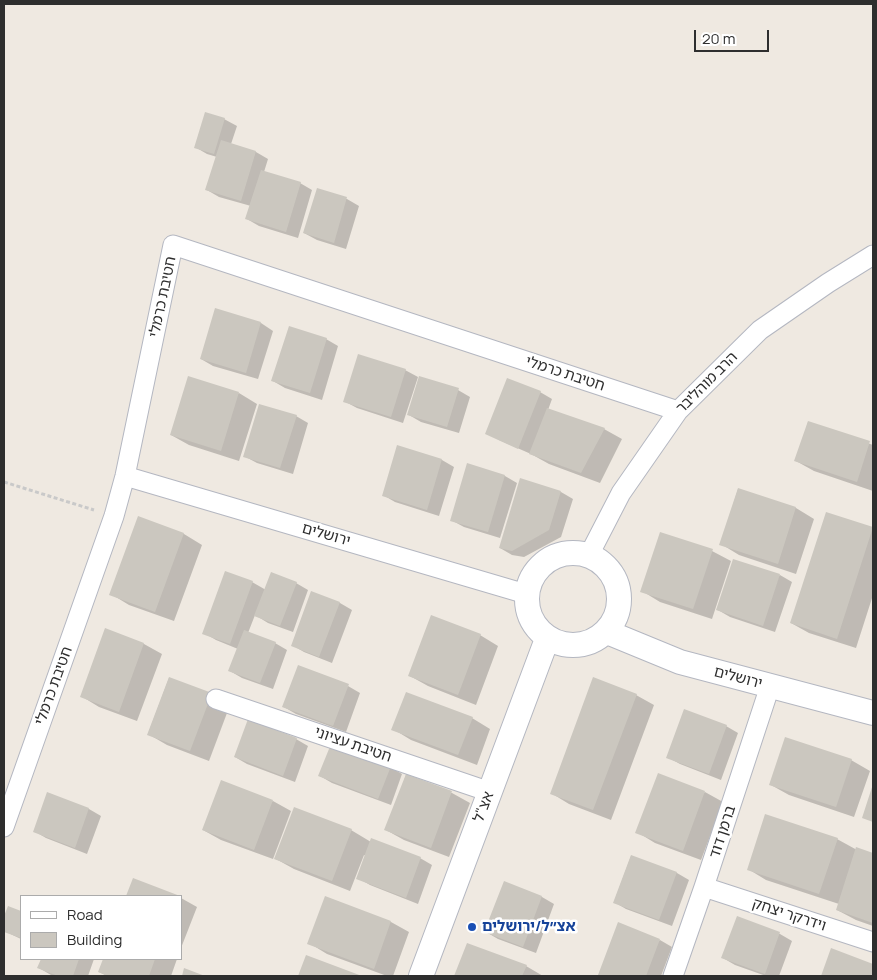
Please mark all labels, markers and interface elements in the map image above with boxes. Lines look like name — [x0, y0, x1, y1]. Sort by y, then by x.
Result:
scale bar — [697, 20, 772, 52]
text: 20 m — [702, 28, 735, 49]
street label: חטיבת כרמלי — [146, 255, 180, 339]
street label: הרב מוהליבר — [673, 349, 741, 417]
street label: חטיבת כרמלי — [523, 353, 607, 395]
street label: ירושלים — [300, 520, 352, 550]
street label: חטיבת כרמלי — [31, 644, 77, 728]
street label: ירושלים — [712, 663, 764, 693]
street label: חטיבת עציוני — [312, 723, 394, 767]
street label: אצ"ל — [470, 789, 498, 825]
street label: ברמן דוד — [706, 803, 740, 861]
legend — [20, 895, 182, 960]
street label: וידרקר יצחק — [750, 895, 828, 935]
text: Road — [67, 904, 103, 925]
place label: אצ״ל/ירושלים — [482, 918, 576, 936]
marker: אצ״ל/ירושלים — [466, 921, 478, 933]
text: Building — [67, 929, 122, 950]

